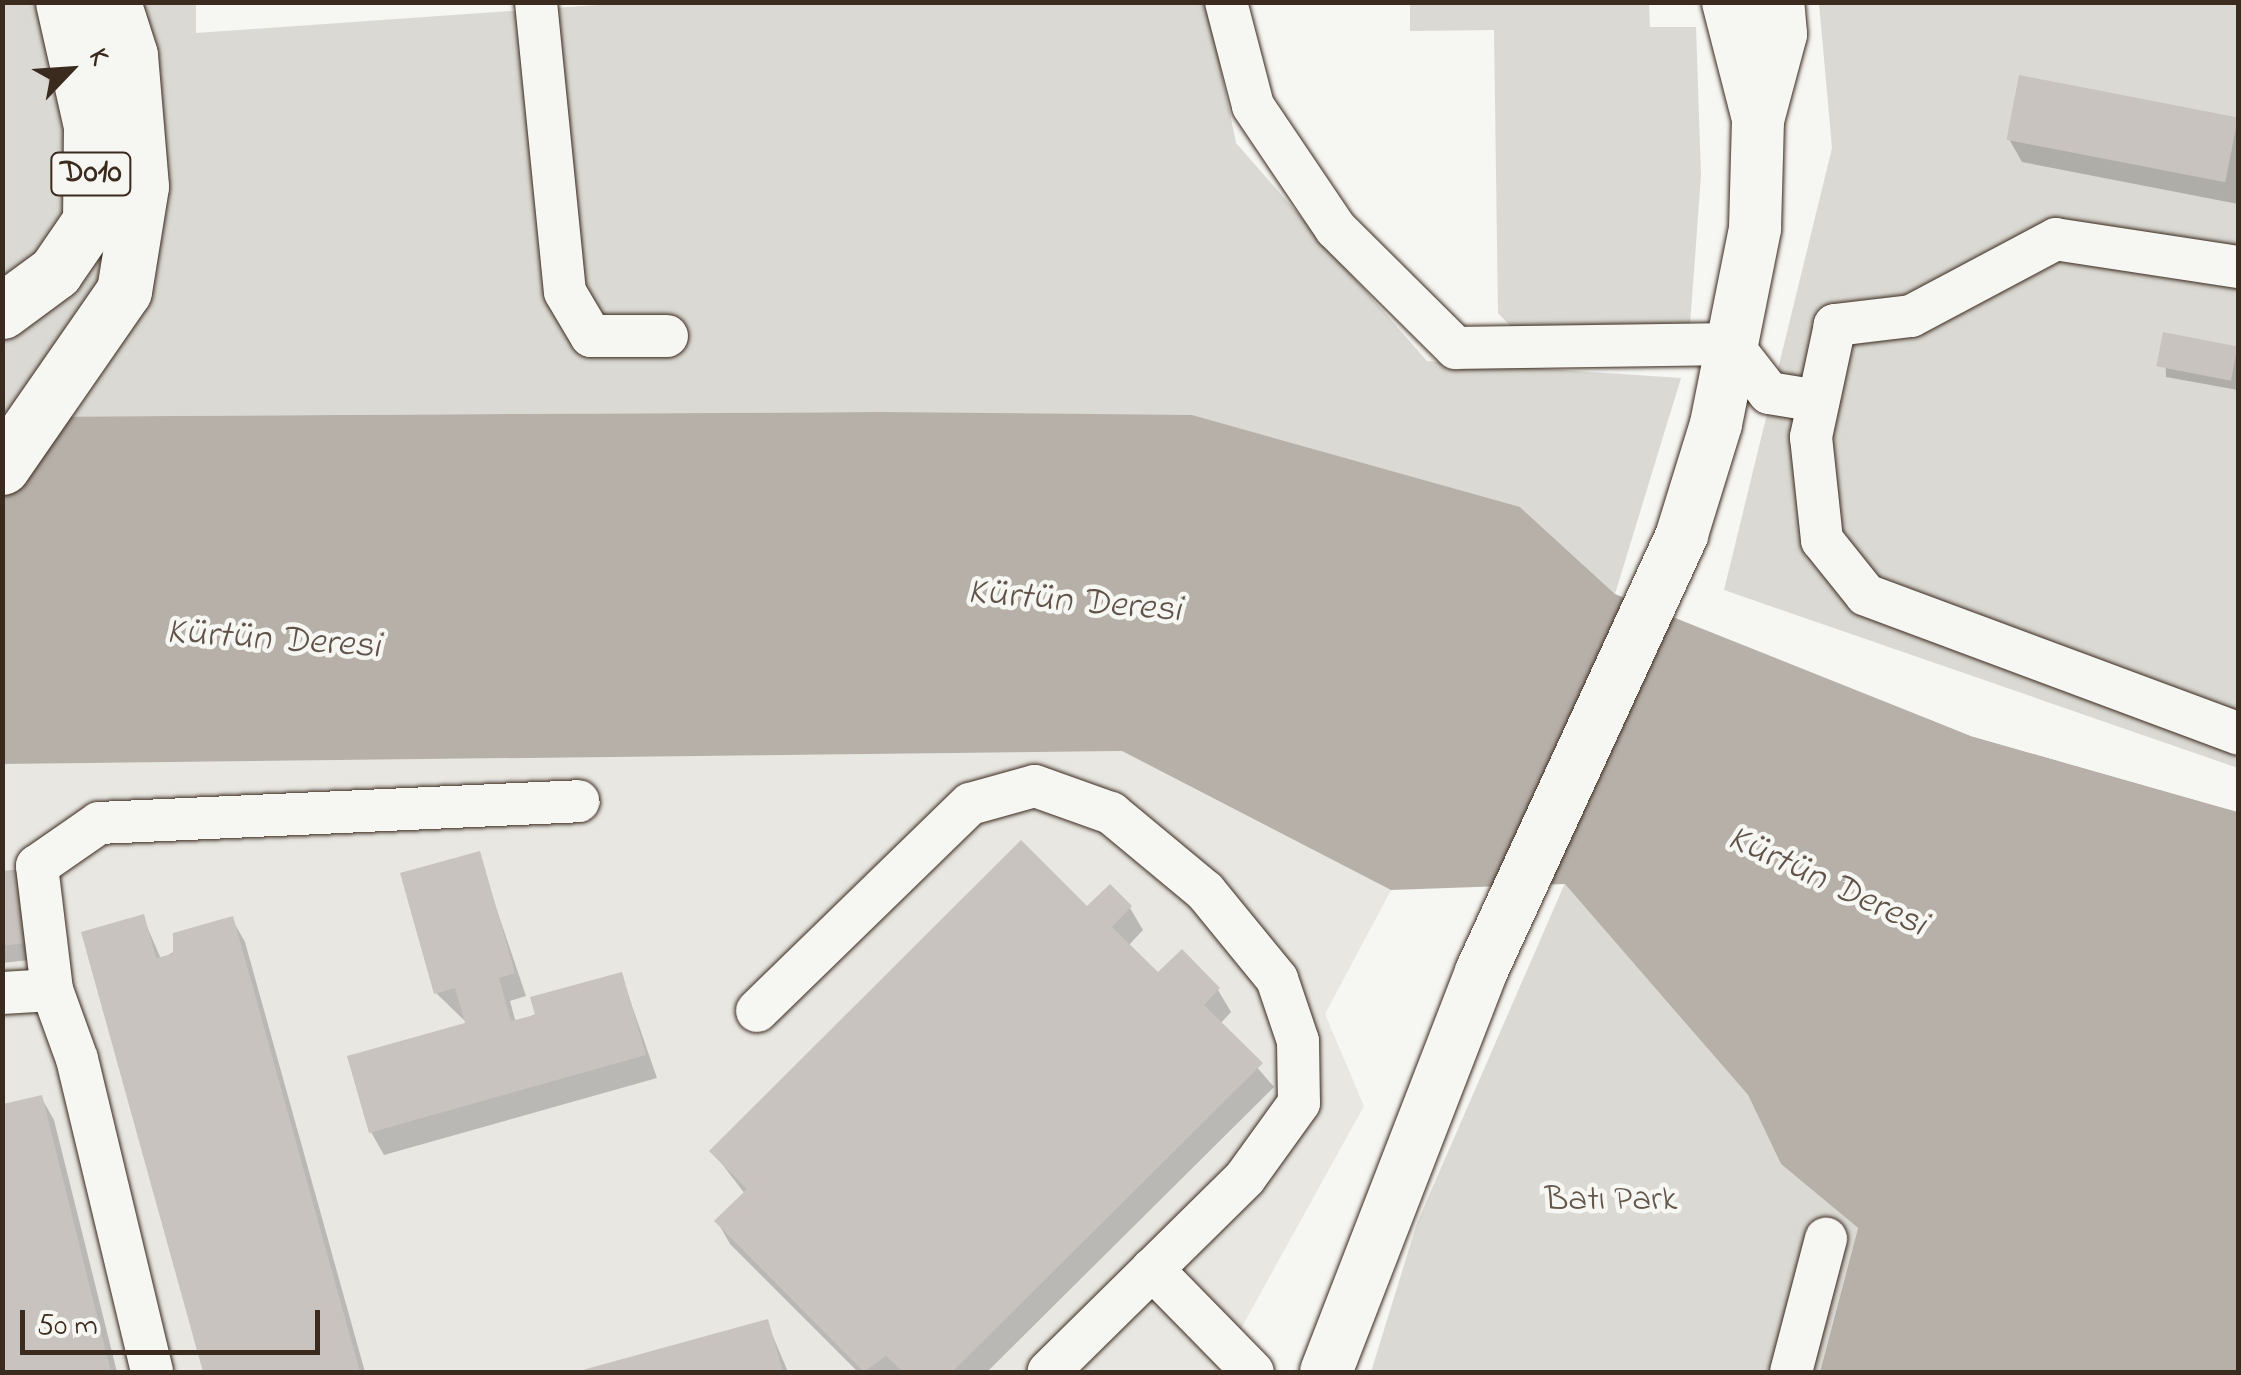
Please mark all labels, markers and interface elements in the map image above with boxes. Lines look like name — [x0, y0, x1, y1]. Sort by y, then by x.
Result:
north arrow — [20, 20, 120, 120]
text: K — [76, 42, 119, 72]
road number: D010 — [48, 147, 134, 201]
water label: Kürtün Deresi — [965, 571, 1183, 635]
water label: Kürtün Deresi — [164, 611, 382, 671]
water label: Kürtün Deresi — [1719, 817, 1933, 949]
park label: Batı Park — [1545, 1180, 1677, 1222]
scale bar — [25, 1290, 325, 1352]
text: 50 m — [37, 1305, 98, 1349]

